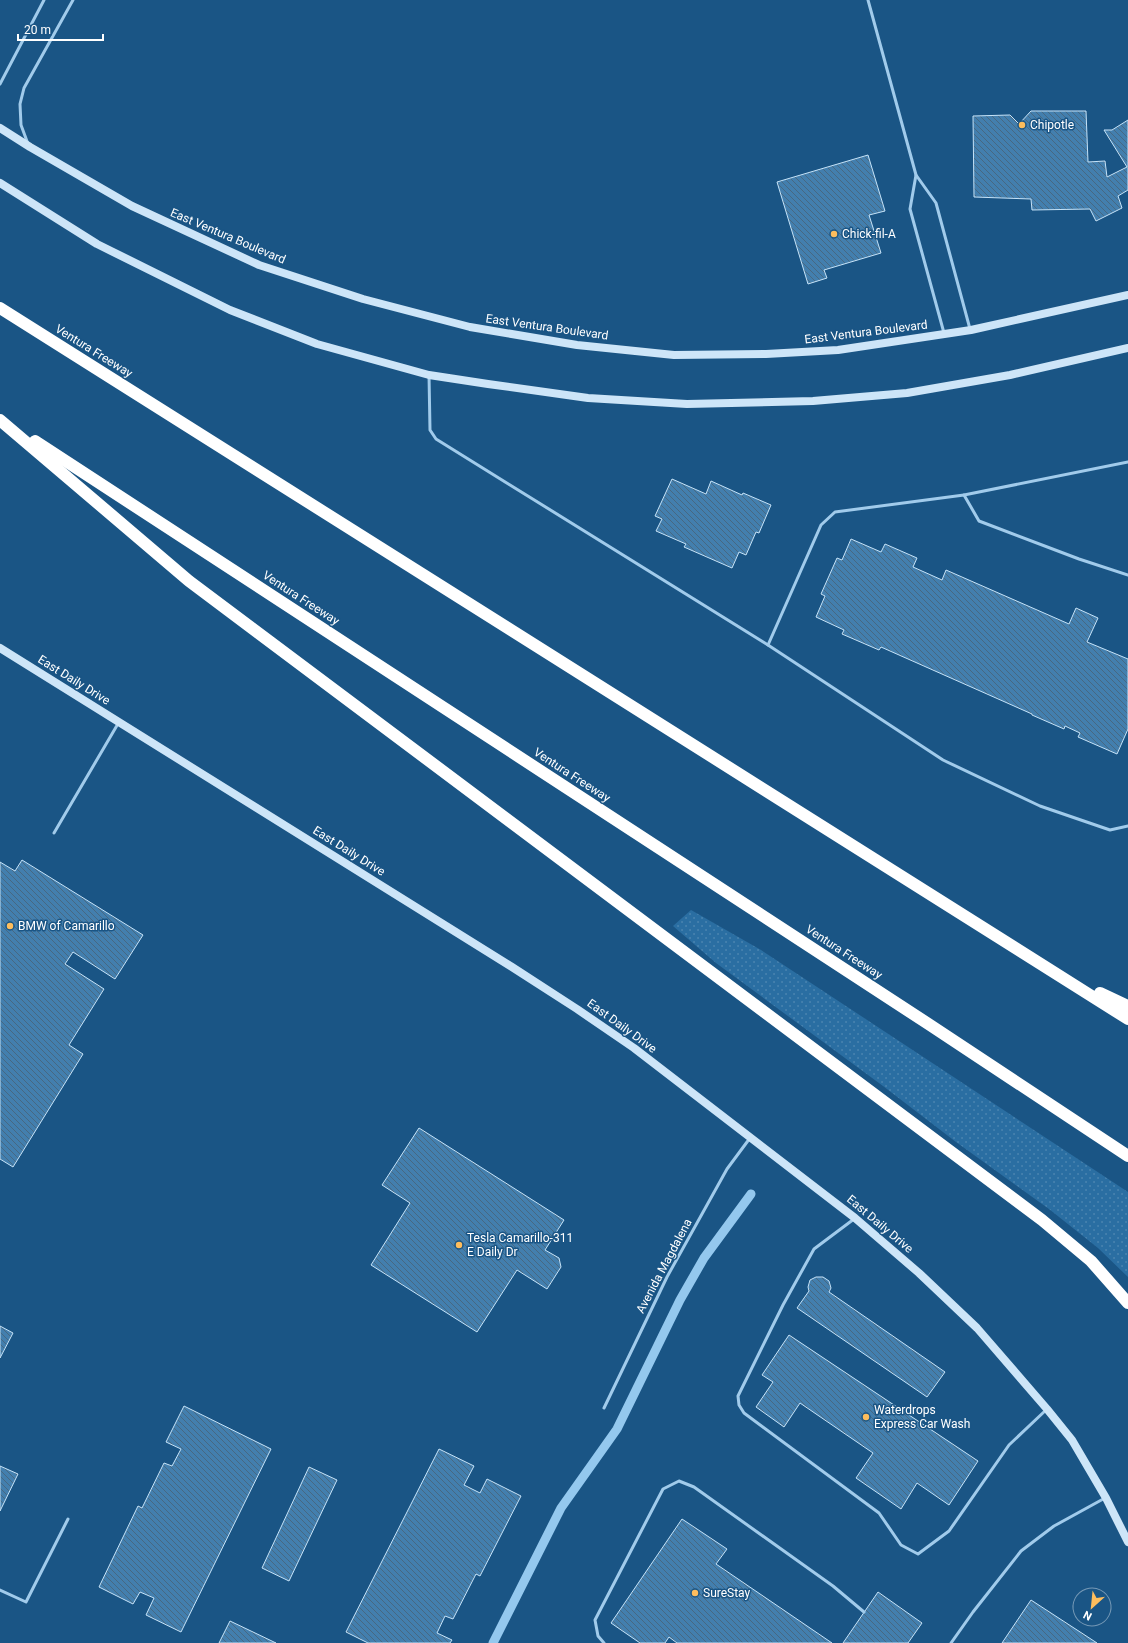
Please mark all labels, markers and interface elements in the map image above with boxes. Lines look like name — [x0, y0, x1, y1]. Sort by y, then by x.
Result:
scale bar — [18, 16, 103, 42]
text: 20 m — [24, 23, 51, 37]
place label: Chipotle — [1030, 118, 1074, 132]
marker: Chipotle — [1017, 120, 1027, 130]
street label: East Ventura Boulevard — [168, 205, 288, 267]
place label: Chick-fil-A — [842, 227, 896, 241]
marker: Chick-fil-A — [829, 229, 839, 239]
street label: East Ventura Boulevard — [485, 311, 609, 343]
street label: East Ventura Boulevard — [804, 318, 928, 346]
street label: Ventura Freeway — [53, 322, 136, 381]
street label: Ventura Freeway — [260, 568, 342, 628]
street label: East Daily Drive — [35, 652, 113, 708]
street label: Ventura Freeway — [531, 745, 613, 805]
street label: East Daily Drive — [310, 823, 388, 879]
place label: BMW of Camarillo — [18, 919, 115, 933]
marker: BMW of Camarillo — [5, 921, 15, 931]
street label: Ventura Freeway — [803, 922, 885, 982]
street label: East Daily Drive — [585, 996, 659, 1056]
street label: East Daily Drive — [844, 1192, 916, 1256]
street label: Avenida Magdalena — [633, 1216, 695, 1316]
place label: Tesla Camarillo-311 E Daily Dr — [467, 1231, 573, 1259]
marker: Tesla Camarillo-311 E Daily Dr — [454, 1240, 464, 1250]
place label: Waterdrops Express Car Wash — [874, 1403, 970, 1431]
marker: Waterdrops Express Car Wash — [861, 1412, 871, 1422]
place label: SureStay — [703, 1586, 751, 1600]
north arrow — [1072, 1587, 1112, 1627]
marker: SureStay — [690, 1588, 700, 1598]
text: N — [1081, 1608, 1094, 1623]

